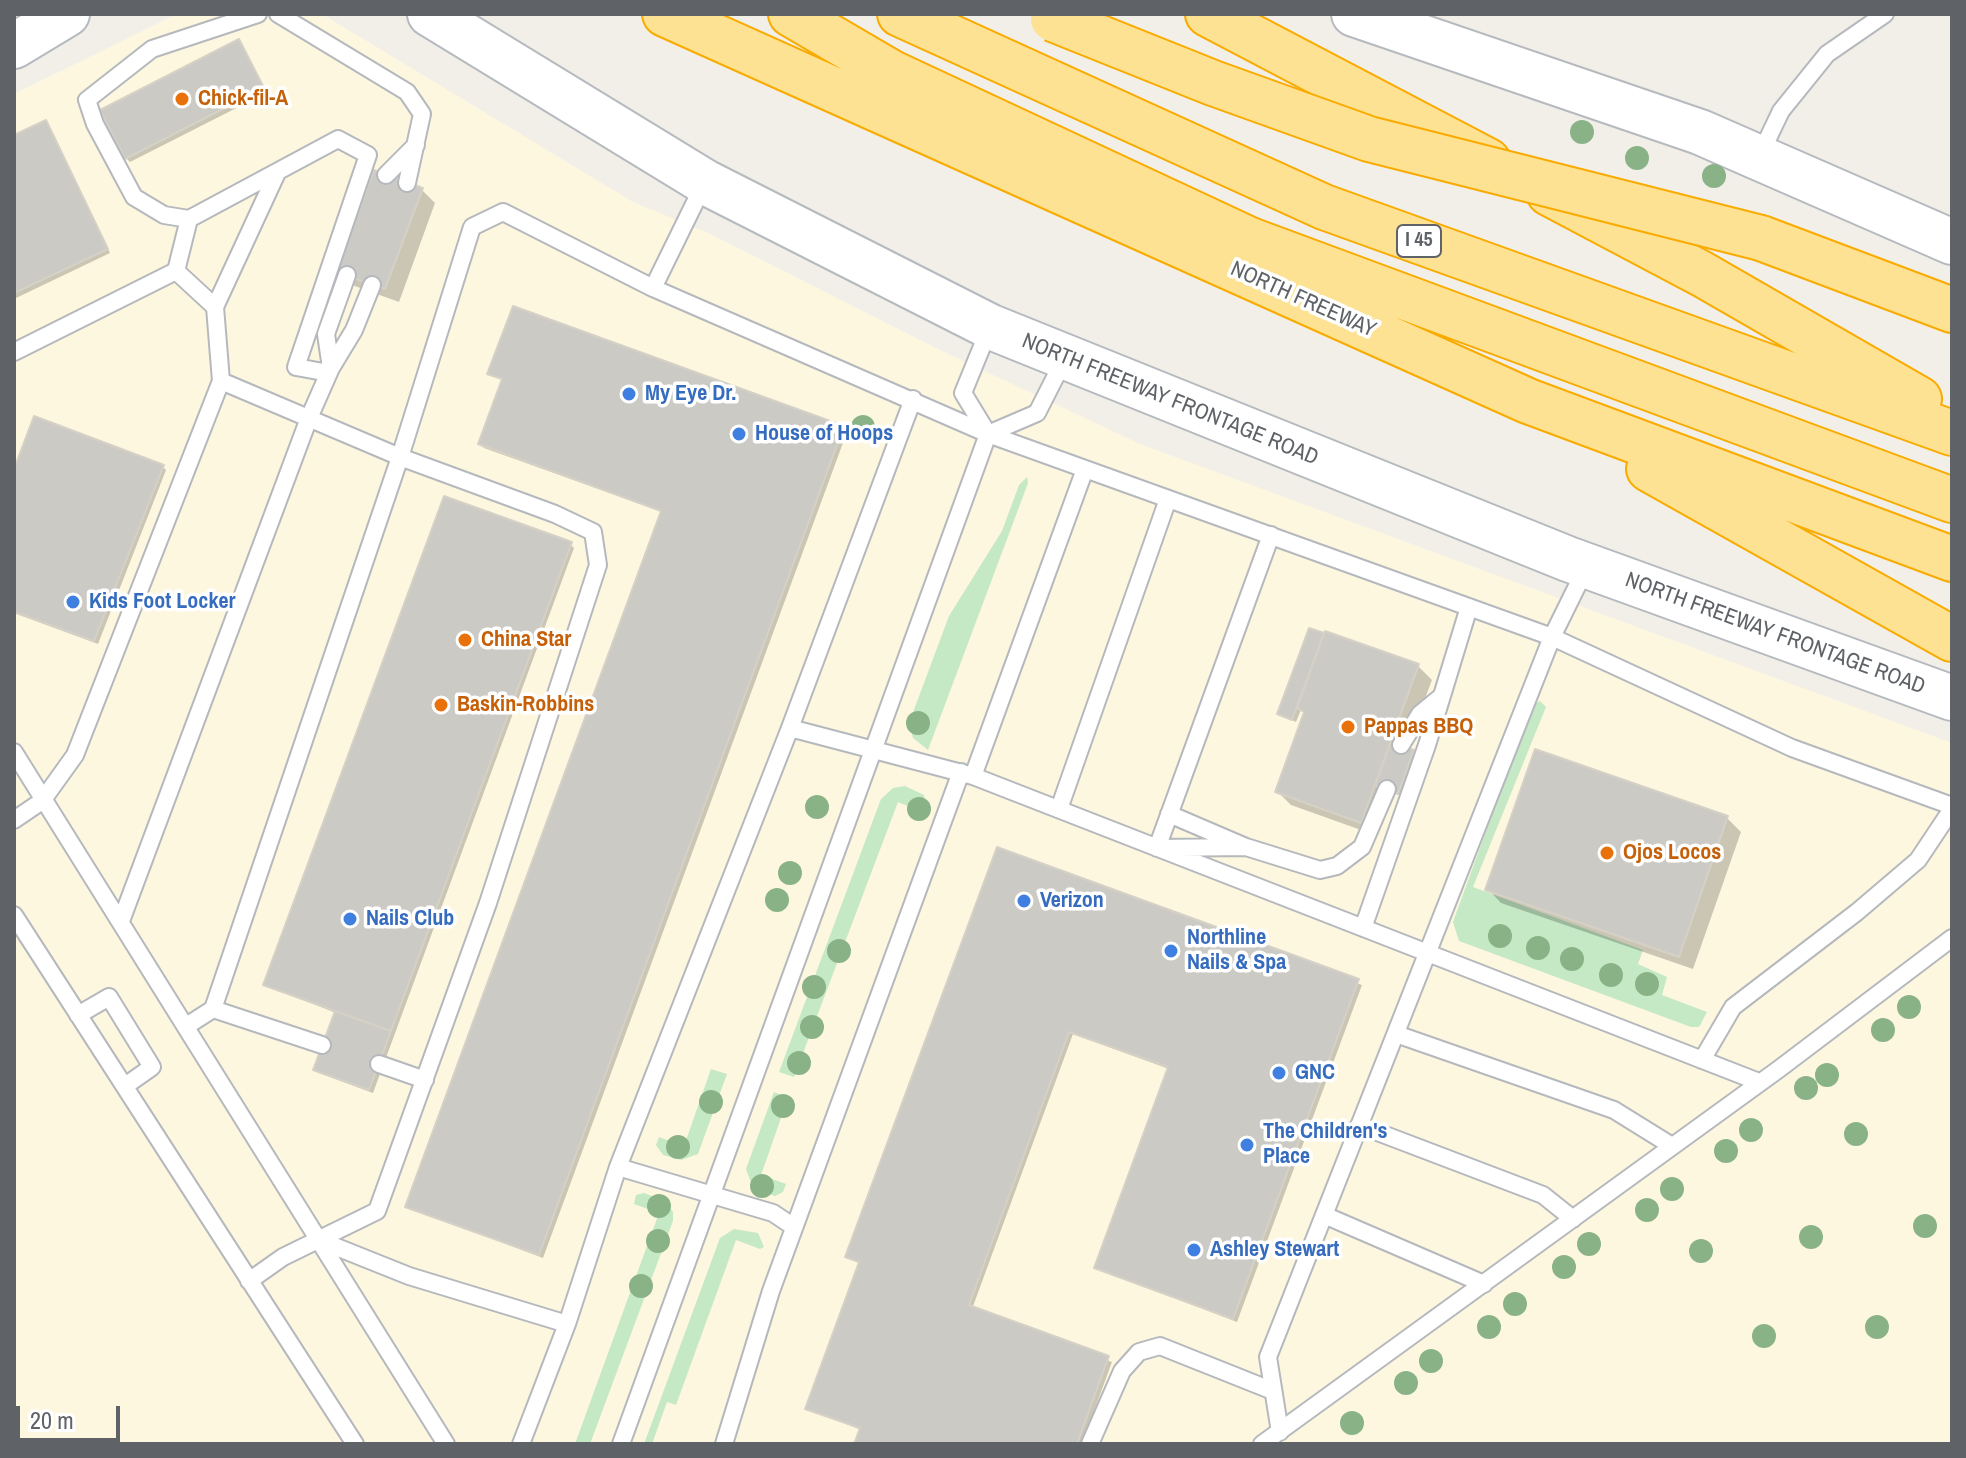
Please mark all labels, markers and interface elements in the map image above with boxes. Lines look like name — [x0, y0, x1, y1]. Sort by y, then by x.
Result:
place label: Chick-fil-A — [198, 86, 288, 112]
marker: Chick-fil-A — [173, 90, 191, 108]
road number: I 45 — [1397, 225, 1441, 257]
street label: NORTH FREEWAY — [1226, 256, 1380, 344]
street label: NORTH FREEWAY FRONTAGE ROAD — [1018, 328, 1322, 472]
place label: My Eye Dr. — [645, 381, 736, 407]
marker: My Eye Dr. — [620, 385, 638, 403]
place label: House of Hoops — [755, 421, 893, 447]
marker: House of Hoops — [730, 425, 748, 443]
street label: NORTH FREEWAY FRONTAGE ROAD — [1621, 567, 1929, 701]
place label: Kids Foot Locker — [89, 589, 235, 615]
marker: Kids Foot Locker — [64, 593, 82, 611]
place label: China Star — [481, 627, 571, 653]
marker: China Star — [456, 631, 474, 649]
place label: Baskin-Robbins — [457, 692, 594, 718]
marker: Baskin-Robbins — [432, 696, 450, 714]
place label: Pappas BBQ — [1364, 714, 1473, 740]
marker: Pappas BBQ — [1339, 718, 1357, 736]
place label: Ojos Locos — [1623, 840, 1721, 866]
marker: Ojos Locos — [1598, 844, 1616, 862]
place label: Verizon — [1040, 888, 1104, 914]
marker: Verizon — [1015, 892, 1033, 910]
place label: Nails Club — [366, 906, 454, 932]
marker: Nails Club — [341, 910, 359, 928]
place label: Northline Nails & Spa — [1187, 925, 1286, 976]
marker: Northline Nails & Spa — [1162, 942, 1180, 960]
place label: GNC — [1295, 1060, 1335, 1086]
marker: GNC — [1270, 1064, 1288, 1082]
place label: The Children's Place — [1263, 1119, 1388, 1170]
marker: The Children's Place — [1238, 1136, 1256, 1154]
place label: Ashley Stewart — [1210, 1237, 1339, 1263]
marker: Ashley Stewart — [1185, 1241, 1203, 1259]
scale bar — [20, 1390, 124, 1440]
text: 20 m — [30, 1404, 74, 1436]

